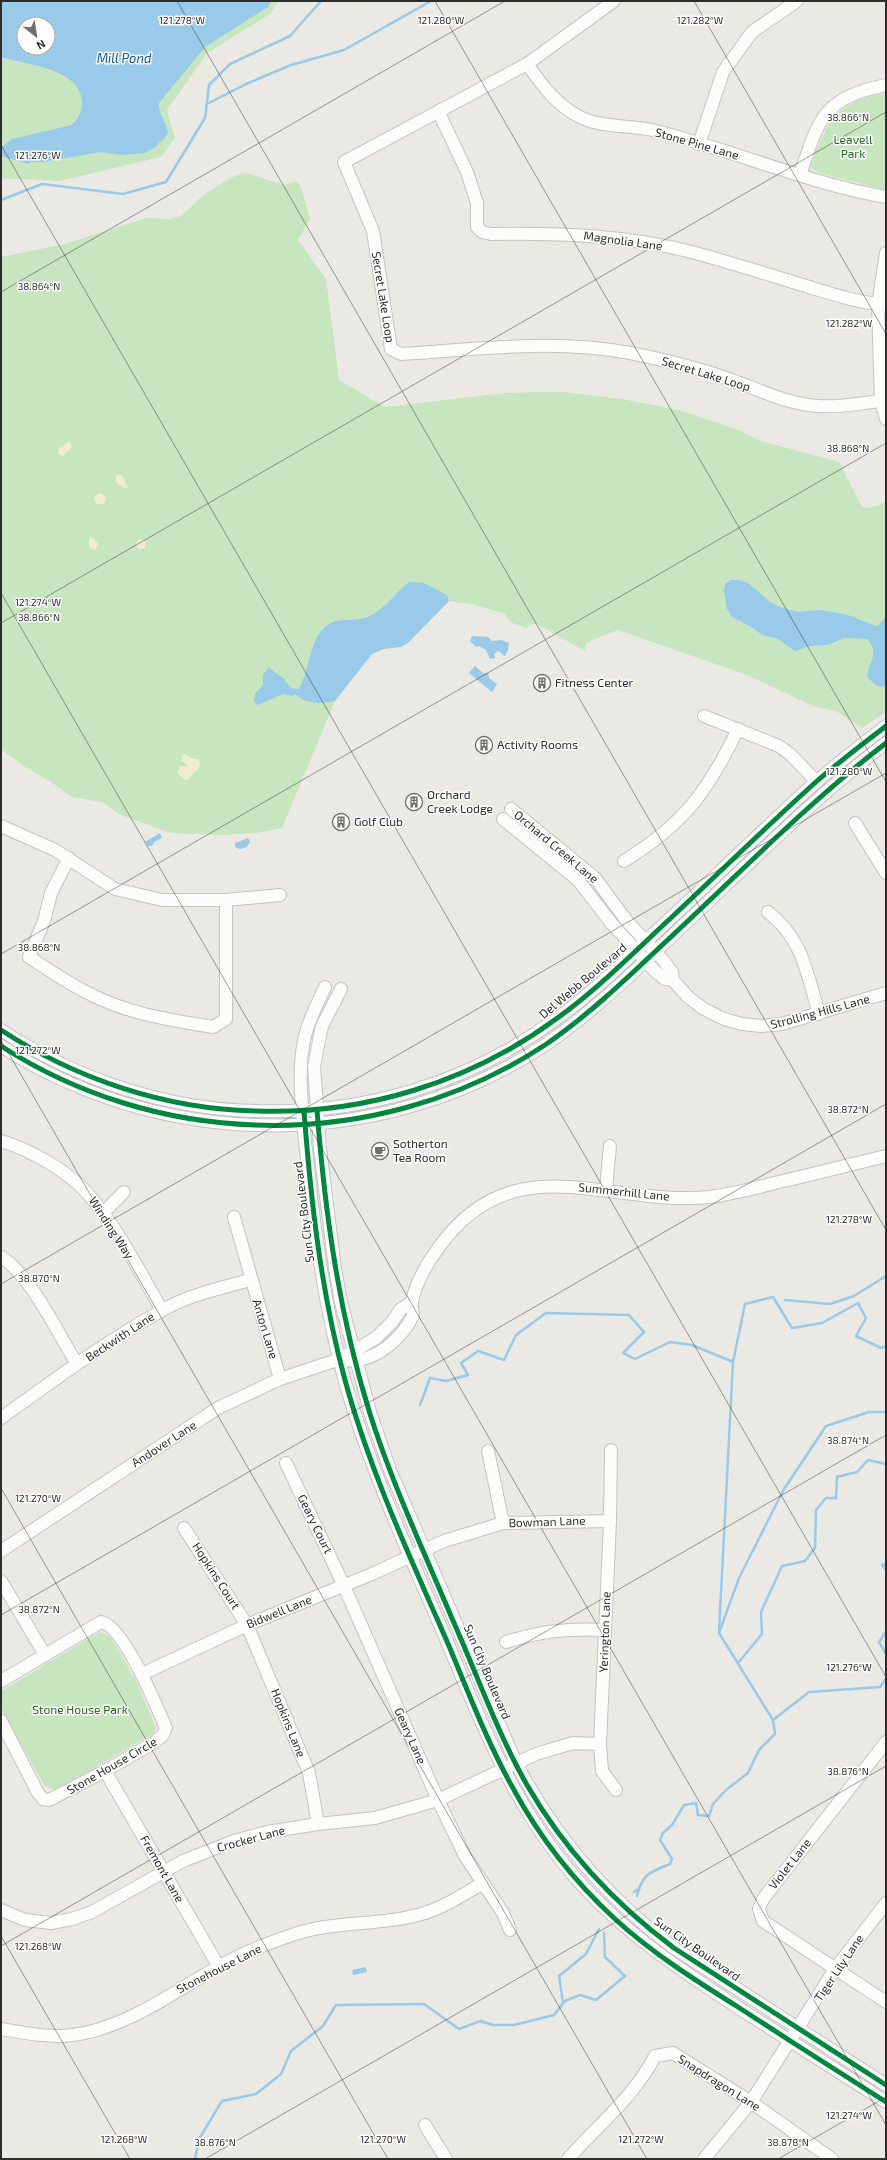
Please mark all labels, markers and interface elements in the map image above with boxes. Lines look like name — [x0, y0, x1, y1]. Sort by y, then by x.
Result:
text: 121.278°W — [159, 14, 205, 26]
text: 121.280°W — [418, 14, 465, 26]
text: 121.282°W — [677, 14, 724, 26]
north arrow — [16, 16, 56, 56]
text: N — [35, 37, 48, 53]
water label: Mill Pond — [97, 50, 152, 66]
text: 38.866°N — [827, 111, 869, 123]
street label: Stone Pine Lane — [654, 124, 741, 162]
park label: Leavell Park — [833, 132, 873, 160]
text: 121.276°W — [15, 149, 61, 161]
street label: Magnolia Lane — [583, 228, 664, 252]
street label: Secret Lake Loop — [370, 250, 398, 343]
text: 38.864°N — [18, 280, 60, 292]
text: 121.282°W — [826, 317, 873, 329]
street label: Secret Lake Loop — [660, 353, 752, 393]
text: 38.868°N — [827, 442, 869, 454]
text: 121.274°W — [15, 596, 61, 608]
text: 38.866°N — [18, 611, 60, 623]
building icon: Fitness Center — [532, 673, 552, 693]
place label: Fitness Center — [555, 675, 634, 689]
building icon: Activity Rooms — [474, 735, 494, 755]
place label: Activity Rooms — [497, 737, 578, 751]
text: 121.280°W — [826, 765, 873, 777]
place label: Orchard Creek Lodge — [427, 787, 493, 815]
building icon: Orchard Creek Lodge — [404, 792, 424, 812]
street label: Orchard Creek Lane — [512, 807, 602, 886]
building icon: Golf Club — [331, 812, 351, 832]
place label: Golf Club — [354, 814, 403, 828]
street label: Del Webb Boulevard — [536, 940, 629, 1021]
text: 38.868°N — [18, 941, 60, 953]
street label: Strolling Hills Lane — [769, 991, 871, 1031]
text: 121.272°W — [15, 1044, 61, 1056]
text: 38.872°N — [827, 1103, 869, 1115]
place label: Sotherton Tea Room — [393, 1136, 448, 1164]
cafe icon: Sotherton Tea Room — [370, 1141, 390, 1161]
street label: Sun City Boulevard — [290, 1161, 316, 1264]
street label: Summerhill Lane — [578, 1179, 670, 1203]
street label: Winding Way — [86, 1194, 138, 1262]
text: 121.278°W — [826, 1213, 872, 1225]
text: 38.870°N — [18, 1272, 60, 1284]
street label: Anton Lane — [250, 1297, 282, 1360]
street label: Beckwith Lane — [82, 1309, 156, 1364]
street label: Andover Lane — [129, 1417, 198, 1469]
text: 38.874°N — [827, 1434, 869, 1446]
text: 121.270°W — [15, 1492, 61, 1504]
street label: Geary Court — [296, 1492, 336, 1556]
street label: Bowman Lane — [508, 1513, 586, 1529]
street label: Hopkins Court — [190, 1540, 244, 1612]
street label: Yerington Lane — [596, 1591, 612, 1673]
street label: Bidwell Lane — [244, 1592, 313, 1631]
text: 38.872°N — [18, 1603, 60, 1615]
street label: Sun City Boulevard — [462, 1622, 514, 1721]
text: 121.276°W — [826, 1661, 872, 1673]
street label: Hopkins Lane — [269, 1686, 309, 1759]
park label: Stone House Park — [32, 1702, 128, 1716]
street label: Geary Lane — [392, 1705, 430, 1766]
street label: Stone House Circle — [64, 1734, 159, 1797]
text: 38.876°N — [827, 1765, 869, 1777]
street label: Crocker Lane — [215, 1822, 286, 1854]
street label: Fremont Lane — [138, 1832, 188, 1905]
street label: Violet Lane — [765, 1835, 813, 1892]
street label: Sun City Boulevard — [652, 1913, 743, 1983]
street label: Tiger Lily Lane — [811, 1931, 866, 2004]
text: 121.268°W — [15, 1940, 62, 1952]
street label: Stonehouse Lane — [174, 1941, 263, 1996]
street label: Snapdragon Lane — [676, 2051, 763, 2113]
text: 121.274°W — [826, 2109, 872, 2121]
text: 121.268°W — [101, 2133, 148, 2145]
text: 121.270°W — [360, 2133, 406, 2145]
text: 121.272°W — [618, 2133, 664, 2145]
text: 38.876°N — [194, 2136, 236, 2148]
text: 38.878°N — [767, 2136, 809, 2148]

